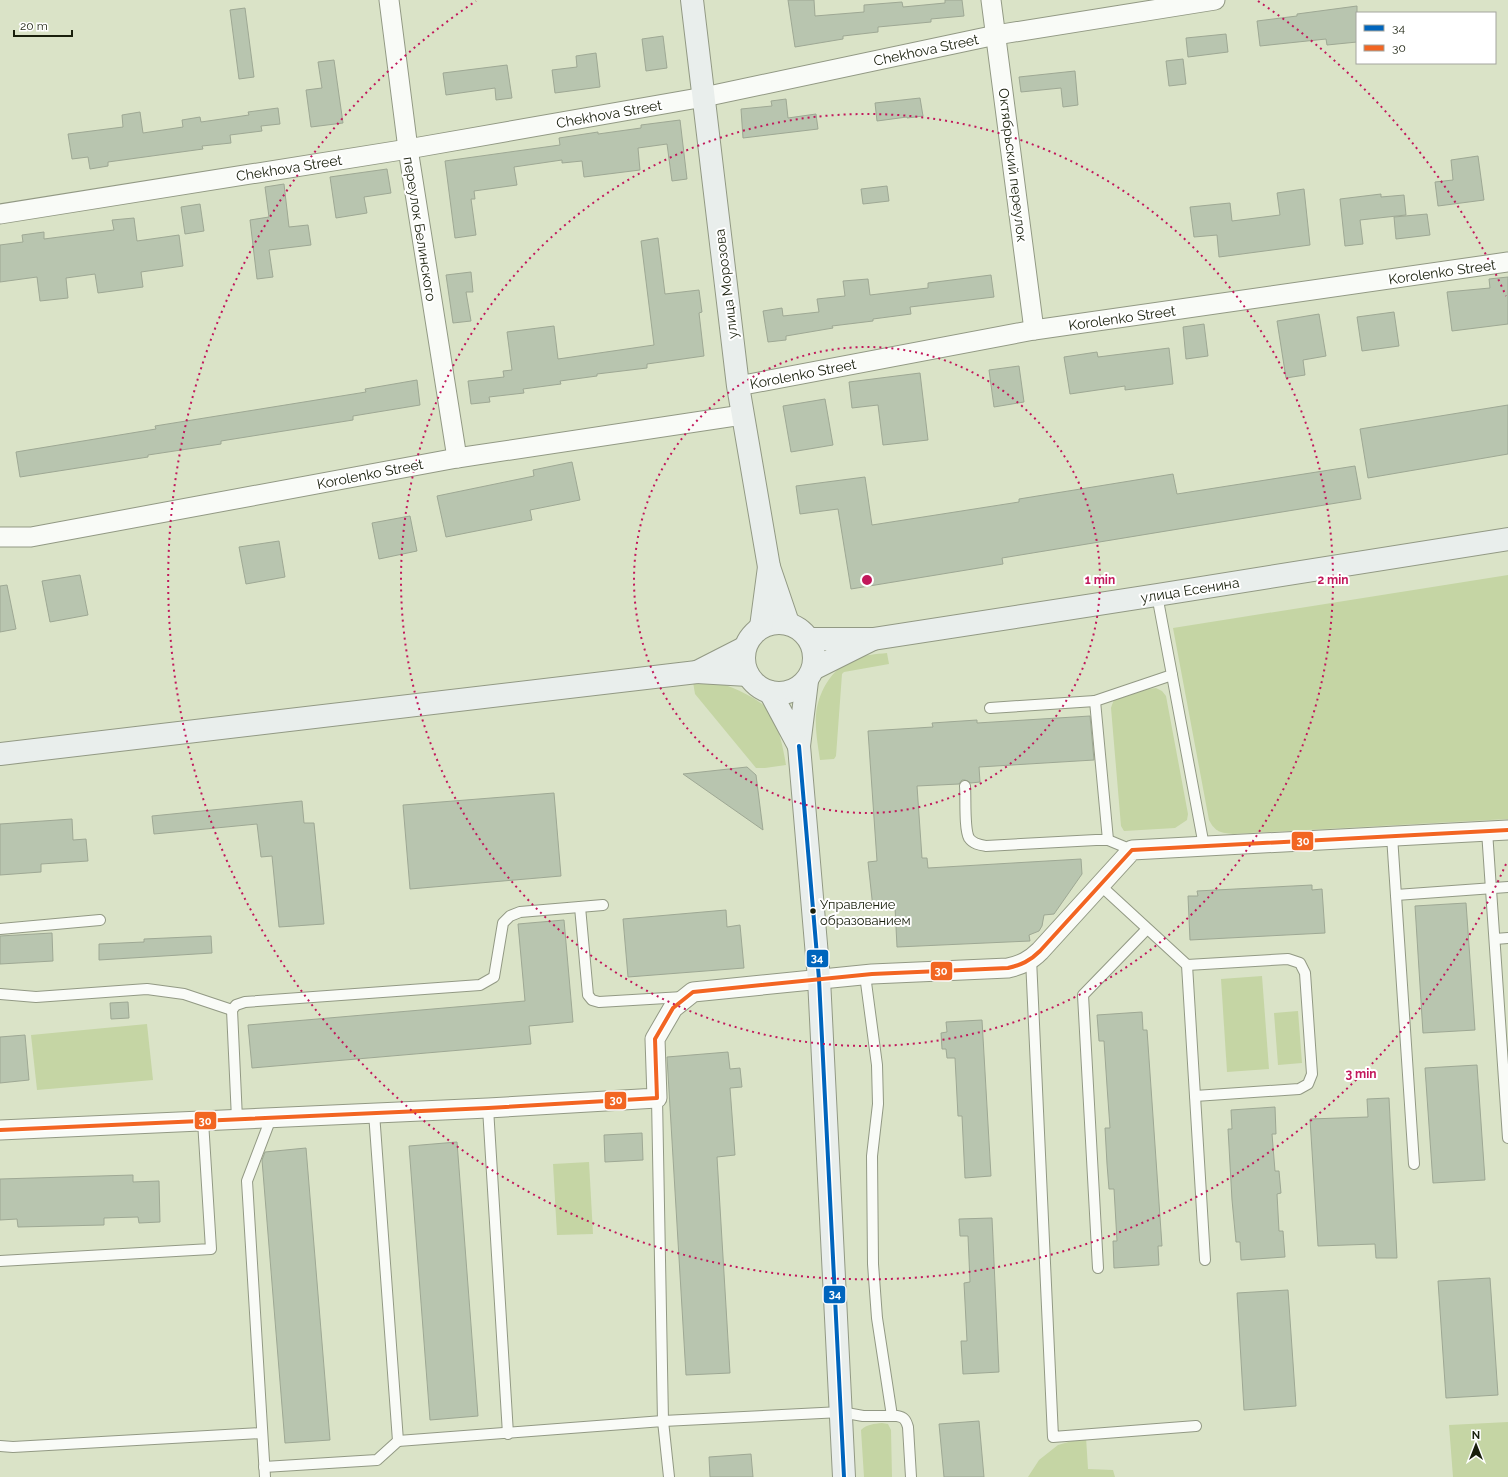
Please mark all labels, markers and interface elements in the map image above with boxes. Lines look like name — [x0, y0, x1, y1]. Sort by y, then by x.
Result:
scale bar — [14, 12, 72, 38]
legend — [1356, 12, 1496, 64]
text: 20 m — [20, 19, 48, 33]
text: 34 — [1392, 21, 1405, 35]
street label: Chekhova Street — [872, 31, 980, 69]
text: 30 — [1392, 41, 1406, 55]
street label: Октябрьский переулок — [996, 87, 1030, 243]
street label: Chekhova Street — [555, 97, 663, 131]
street label: Chekhova Street — [235, 152, 343, 184]
street label: переулок Белинского — [401, 156, 439, 302]
street label: улица Морозова — [711, 228, 741, 340]
street label: Korolenko Street — [1387, 257, 1497, 287]
street label: Korolenko Street — [1067, 303, 1177, 333]
street label: Korolenko Street — [749, 356, 858, 392]
street label: Korolenko Street — [316, 456, 425, 492]
centre of rings — [860, 573, 874, 587]
text: 1 min — [1085, 573, 1115, 587]
text: 2 min — [1317, 573, 1349, 587]
street label: улица Есенина — [1140, 574, 1240, 606]
line badge: 30 — [1291, 831, 1314, 851]
text: 30 — [1297, 835, 1310, 848]
place label: Управление образованием — [820, 897, 911, 928]
marker: Управление образованием — [808, 906, 818, 916]
line badge: 34 — [806, 949, 829, 968]
text: 34 — [811, 952, 823, 965]
line badge: 30 — [930, 961, 953, 981]
text: 30 — [935, 965, 948, 978]
text: 3 min — [1345, 1067, 1377, 1081]
line badge: 30 — [604, 1091, 627, 1110]
text: 30 — [610, 1094, 623, 1107]
line badge: 30 — [194, 1111, 217, 1130]
text: 30 — [199, 1115, 212, 1128]
line badge: 34 — [823, 1285, 846, 1304]
text: 34 — [829, 1288, 841, 1301]
north arrow — [1456, 1425, 1496, 1465]
text: N — [1472, 1429, 1480, 1442]

